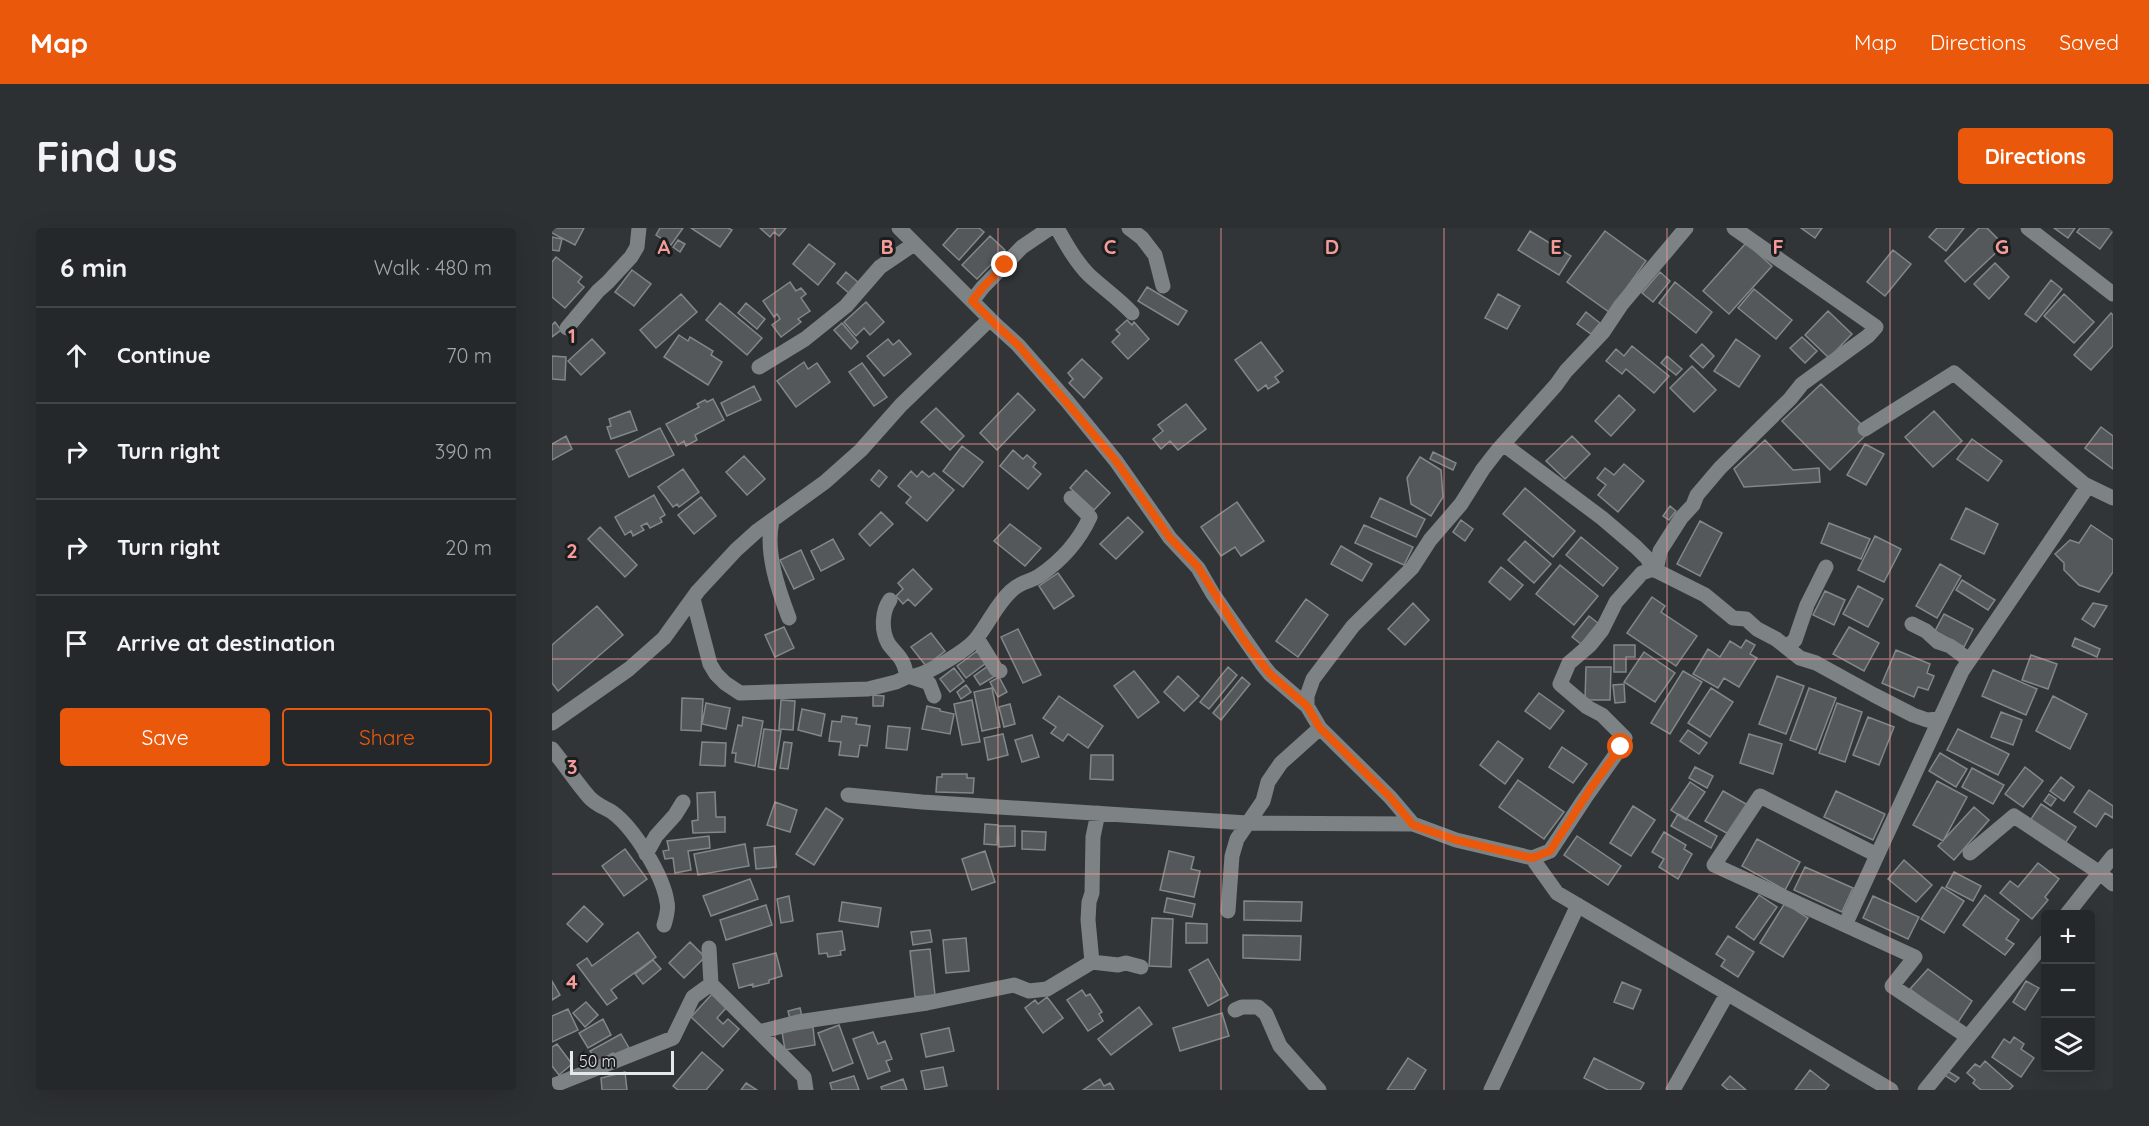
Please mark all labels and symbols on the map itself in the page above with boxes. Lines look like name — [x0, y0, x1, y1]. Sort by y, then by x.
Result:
text: A — [658, 234, 671, 259]
text: B — [880, 234, 894, 259]
text: C — [1104, 234, 1117, 259]
text: D — [1325, 234, 1339, 259]
text: E — [1550, 234, 1562, 259]
text: F — [1772, 234, 1784, 259]
text: G — [1995, 234, 2009, 259]
route end — [991, 251, 1017, 277]
text: 1 — [568, 323, 576, 348]
text: 2 — [566, 538, 578, 563]
route start — [1607, 733, 1633, 759]
text: 3 — [567, 754, 577, 779]
text: 4 — [566, 969, 578, 994]
scale bar — [570, 1048, 674, 1076]

